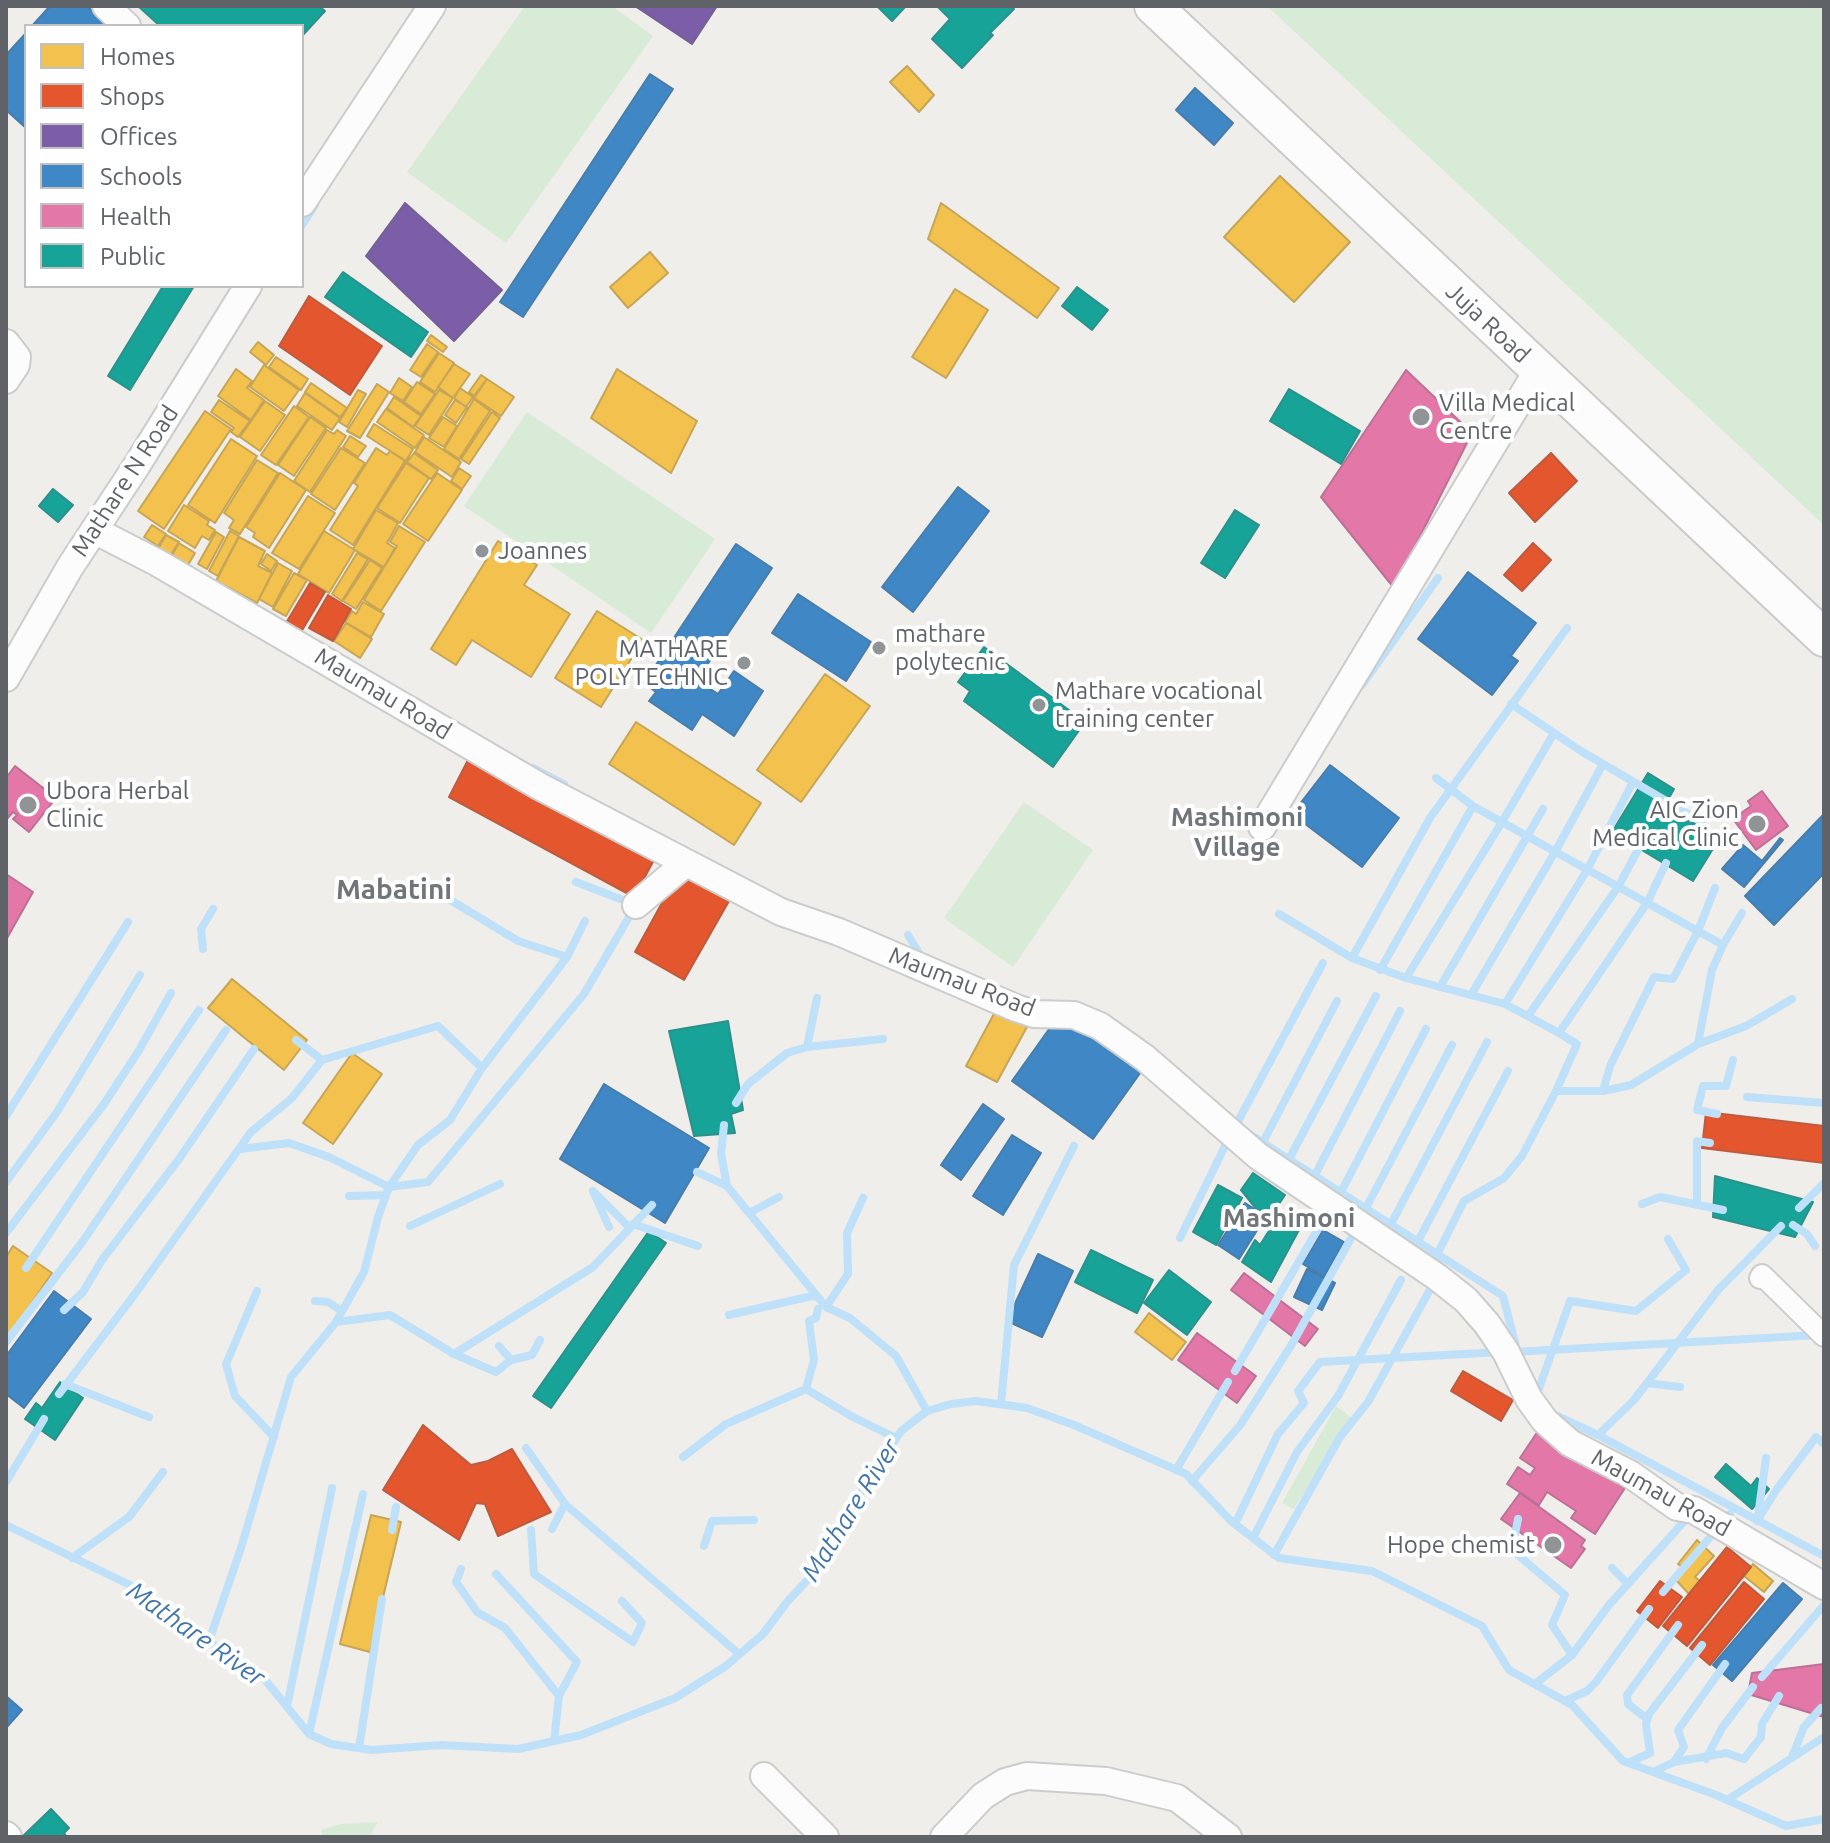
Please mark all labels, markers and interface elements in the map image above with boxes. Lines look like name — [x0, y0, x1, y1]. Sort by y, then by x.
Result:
legend — [24, 24, 304, 288]
text: Homes — [100, 43, 175, 70]
text: Shops — [100, 83, 165, 110]
text: Offices — [100, 123, 178, 150]
text: Schools — [100, 163, 182, 190]
text: Health — [100, 203, 172, 230]
text: Public — [100, 243, 165, 270]
street label: Juja Road — [1440, 277, 1536, 369]
place label: Villa Medical Centre — [1439, 389, 1575, 445]
street label: Mathare N Road — [65, 400, 185, 562]
marker: Villa Medical Centre — [1410, 406, 1432, 428]
place label: Joannes — [498, 537, 587, 565]
marker: Joannes — [473, 542, 491, 560]
place label: mathare polytecnic — [895, 620, 1005, 676]
place label: MATHARE POLYTECHNIC — [575, 635, 728, 691]
marker: mathare polytecnic — [870, 639, 888, 657]
street label: Maumau Road — [309, 642, 457, 746]
marker: MATHARE POLYTECHNIC — [735, 654, 753, 672]
place label: Mathare vocational training center — [1055, 677, 1262, 733]
marker: Mathare vocational training center — [1030, 696, 1048, 714]
place label: Ubora Herbal Clinic — [46, 777, 189, 833]
marker: Ubora Herbal Clinic — [17, 794, 39, 816]
place label: AIC Zion Medical Clinic — [1592, 796, 1739, 852]
district label: Mashimoni Village — [1171, 801, 1303, 862]
marker: AIC Zion Medical Clinic — [1746, 813, 1768, 835]
district label: Mabatini — [336, 873, 452, 907]
street label: Maumau Road — [885, 941, 1039, 1023]
district label: Mashimoni — [1223, 1202, 1355, 1234]
water label: Mathare River — [795, 1433, 907, 1587]
street label: Maumau Road — [1586, 1443, 1736, 1543]
place label: Hope chemist — [1387, 1531, 1535, 1559]
marker: Hope chemist — [1542, 1534, 1564, 1556]
water label: Mathare River — [121, 1575, 271, 1693]

